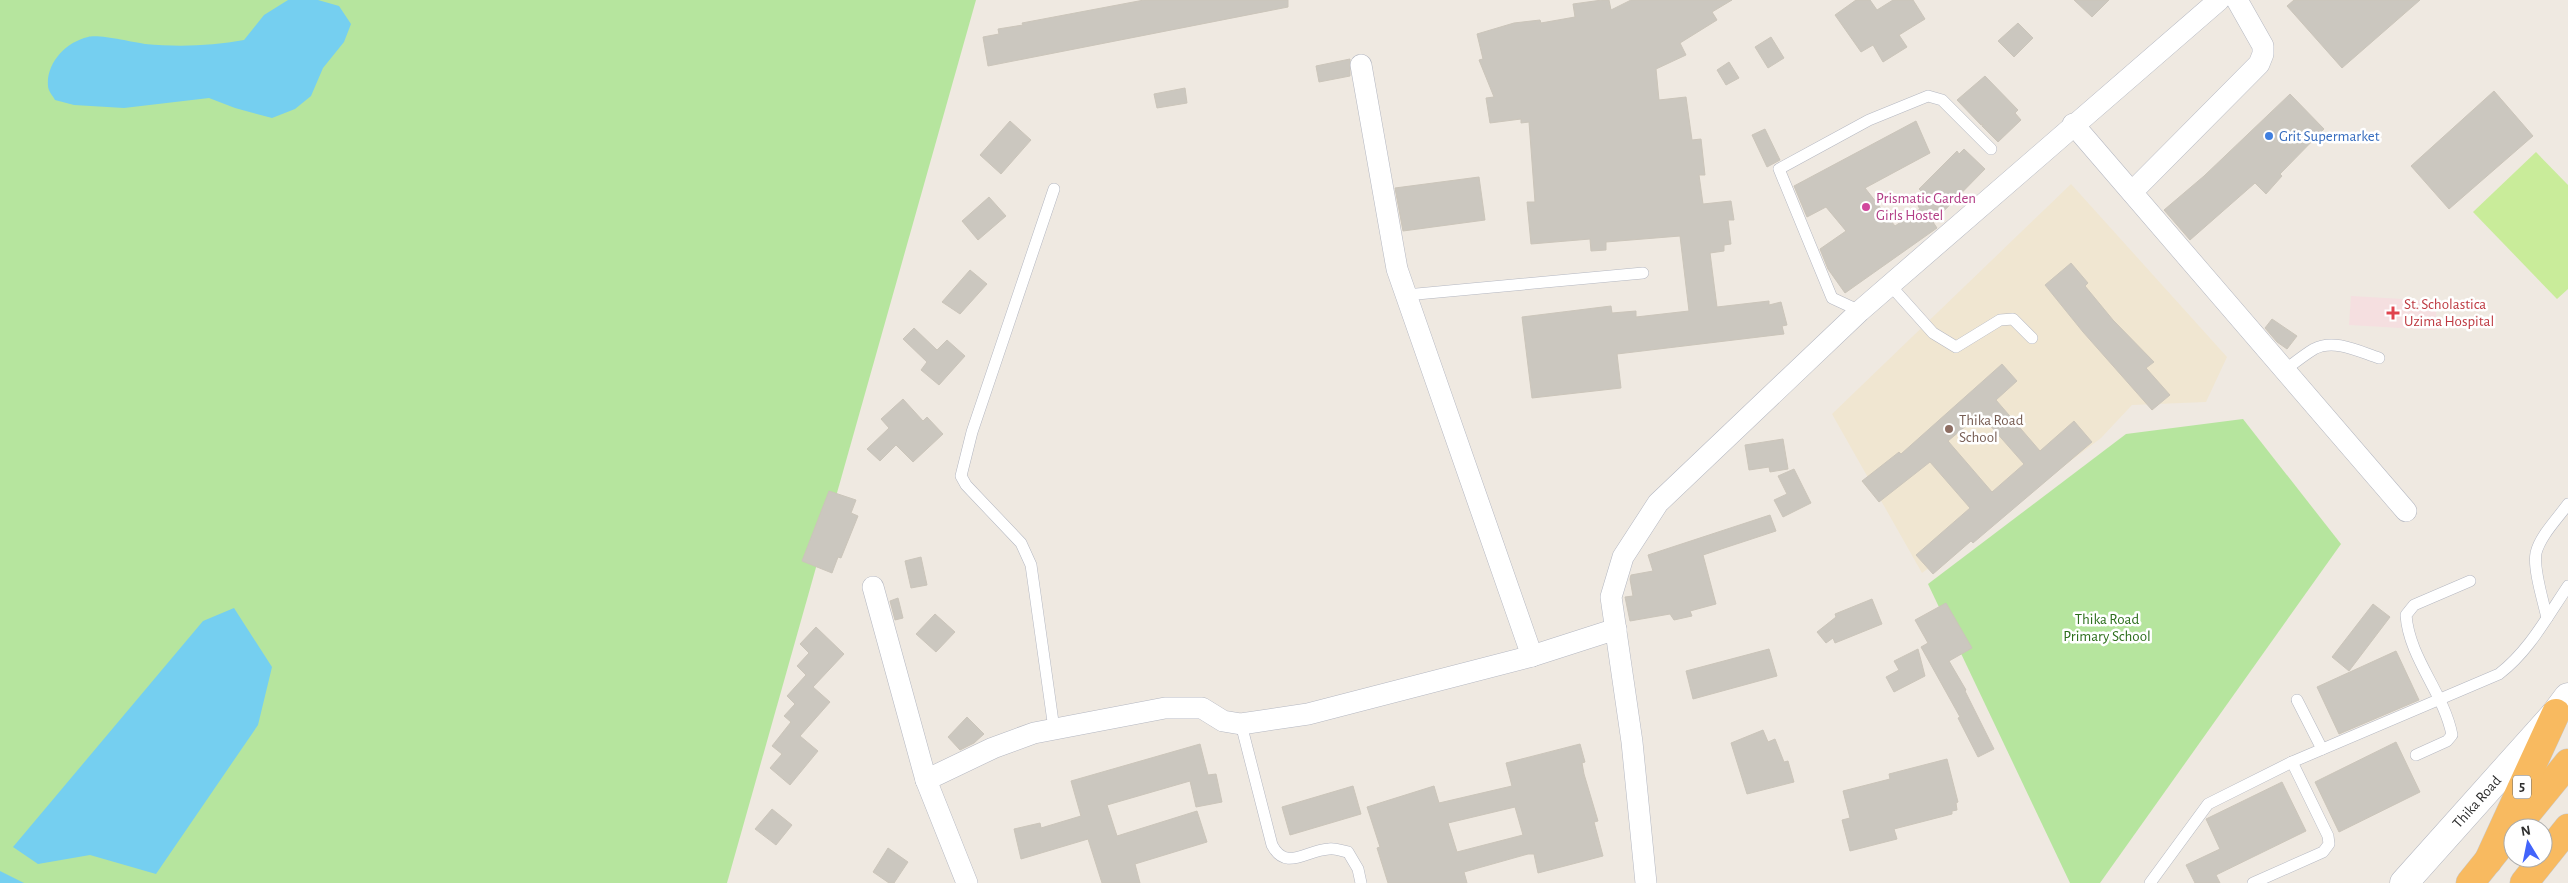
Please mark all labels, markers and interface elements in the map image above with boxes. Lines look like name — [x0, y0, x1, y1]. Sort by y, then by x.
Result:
place label: Grit Supermarket — [2279, 129, 2380, 144]
marker: Grit Supermarket — [2263, 130, 2275, 142]
place label: Prismatic Garden Girls Hostel — [1876, 191, 1976, 223]
marker: Prismatic Garden Girls Hostel — [1860, 201, 1872, 213]
place label: St. Scholastica Uzima Hospital — [2404, 297, 2494, 329]
marker: St. Scholastica Uzima Hospital — [2386, 306, 2400, 320]
place label: Thika Road School — [1959, 413, 2024, 445]
marker: Thika Road School — [1943, 423, 1955, 435]
park label: Thika Road Primary School — [2063, 612, 2151, 644]
street label: Thika Road — [2450, 773, 2504, 831]
road number: 5 — [2513, 776, 2531, 799]
north arrow — [2503, 818, 2553, 868]
text: N — [2520, 823, 2532, 839]

